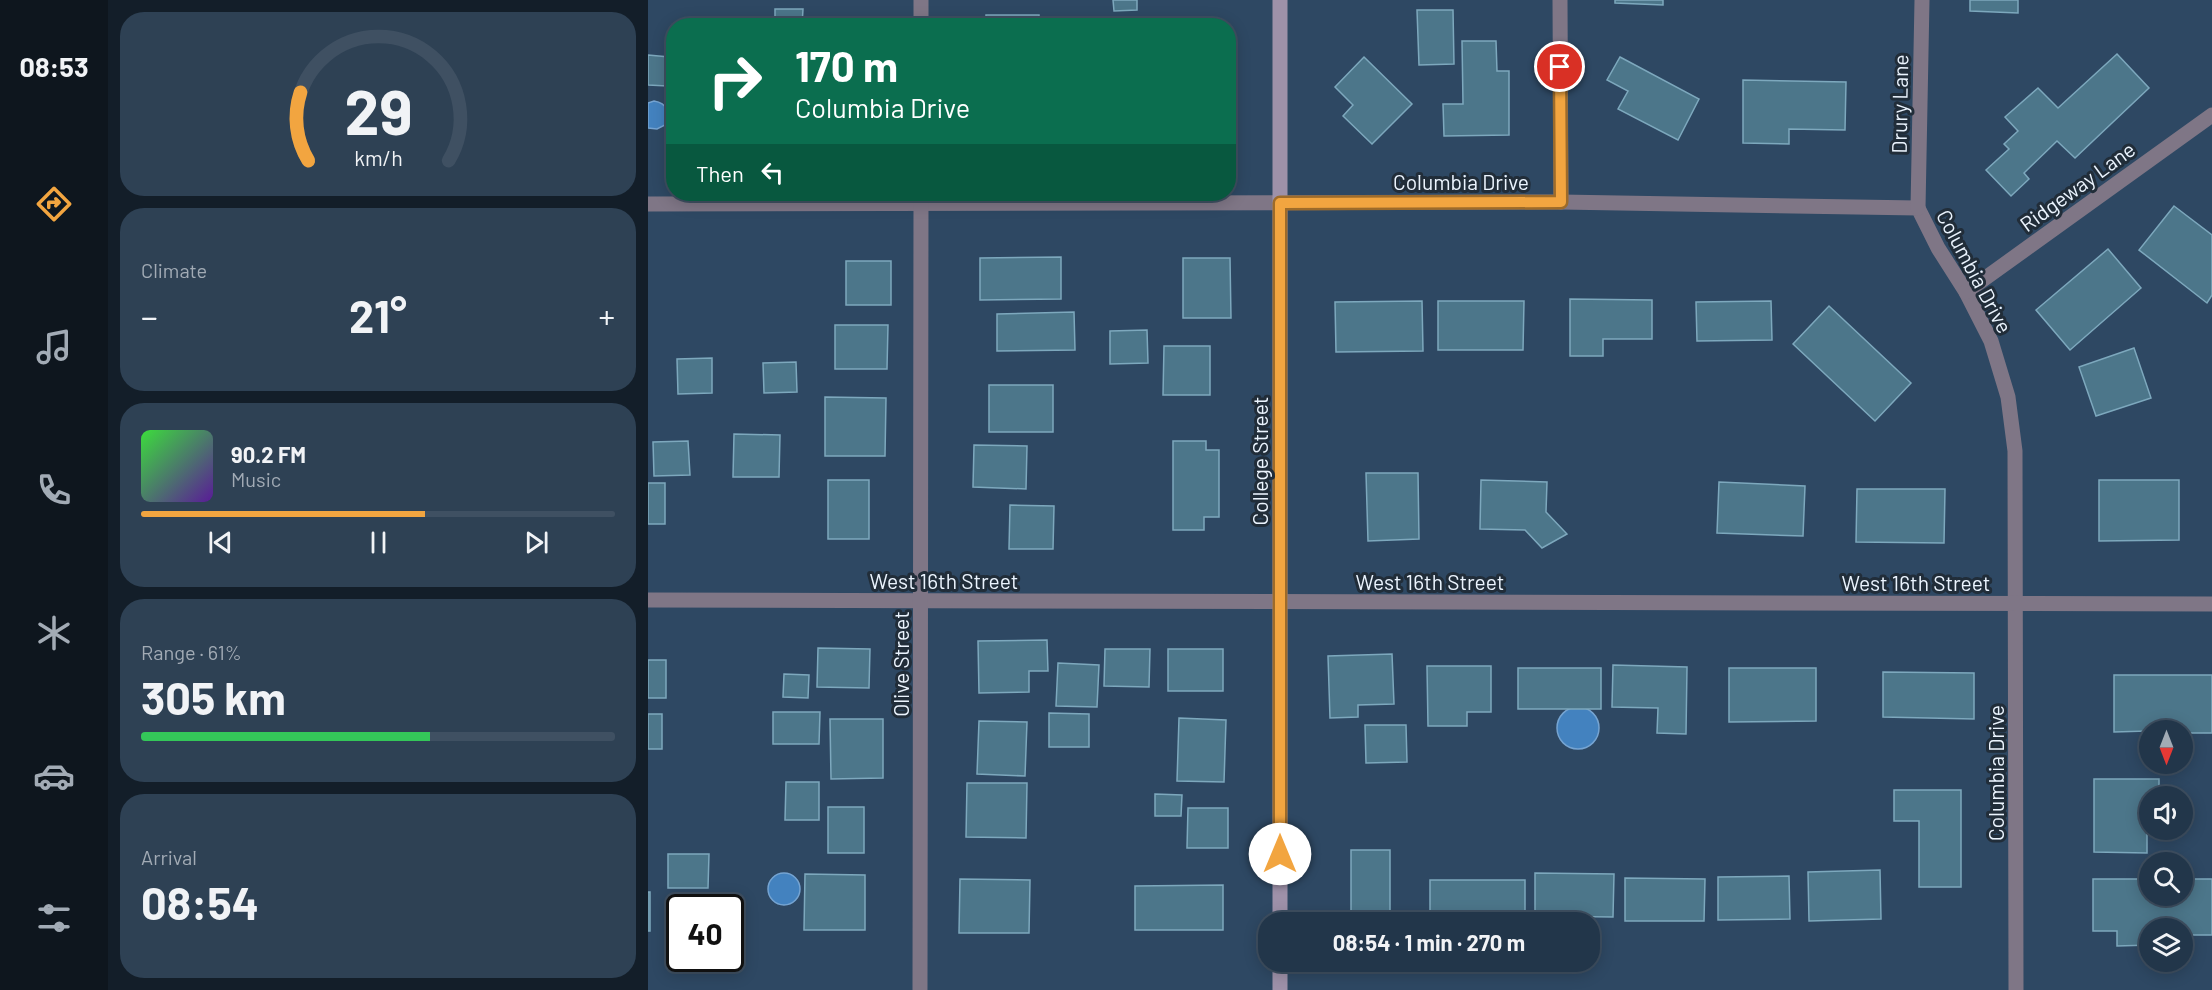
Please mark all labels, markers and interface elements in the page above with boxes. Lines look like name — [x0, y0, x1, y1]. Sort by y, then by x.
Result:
text: 170 m — [795, 40, 898, 90]
pin — [1534, 41, 1585, 92]
icon: right — [696, 42, 774, 120]
text: 08:53 — [20, 50, 88, 82]
icon: arrive — [1543, 50, 1576, 83]
street label: Drury Lane — [1886, 54, 1912, 154]
text: 29 — [344, 73, 412, 147]
text: Columbia Drive — [795, 91, 970, 123]
street label: Ridgeway Lane — [2015, 136, 2139, 236]
text: km/h — [354, 145, 402, 170]
icon: left — [756, 156, 789, 189]
text: Then — [696, 160, 744, 186]
street label: Columbia Drive — [1393, 169, 1529, 194]
icon: directions — [33, 183, 75, 225]
street label: Columbia Drive — [1932, 205, 2018, 337]
text: Climate — [141, 258, 207, 282]
text: 21° — [349, 288, 407, 342]
text: − — [141, 296, 158, 336]
text: + — [599, 296, 615, 336]
icon: music — [33, 326, 75, 368]
street label: College Street — [1247, 397, 1272, 525]
text: 90.2 FM — [231, 441, 306, 467]
text: Music — [231, 467, 281, 491]
icon: phone — [33, 469, 75, 511]
icon: previous — [204, 526, 237, 559]
icon: pause — [362, 526, 395, 559]
icon: next — [520, 526, 553, 559]
street label: West 16th Street — [870, 568, 1019, 593]
street label: West 16th Street — [1356, 569, 1505, 594]
street label: West 16th Street — [1842, 570, 1991, 595]
street label: Olive Street — [888, 611, 913, 717]
icon: climate — [33, 612, 75, 654]
text: Range · 61% — [141, 640, 242, 664]
text: 305 km — [141, 670, 286, 724]
street label: Columbia Drive — [1983, 705, 2008, 841]
north arrow — [2139, 720, 2193, 774]
map controls — [2139, 720, 2193, 972]
icon: car — [33, 755, 75, 797]
button: sound — [2139, 786, 2193, 840]
position arrow — [1248, 822, 1312, 886]
text: Arrival — [141, 845, 197, 869]
button: search — [2139, 852, 2193, 906]
text: 08:54 — [141, 875, 259, 929]
speed limit sign: 40 — [666, 894, 744, 972]
icon: filters — [33, 897, 75, 939]
button: layers — [2139, 918, 2193, 972]
text: 08:54 · 1 min · 270 m — [1333, 929, 1525, 955]

